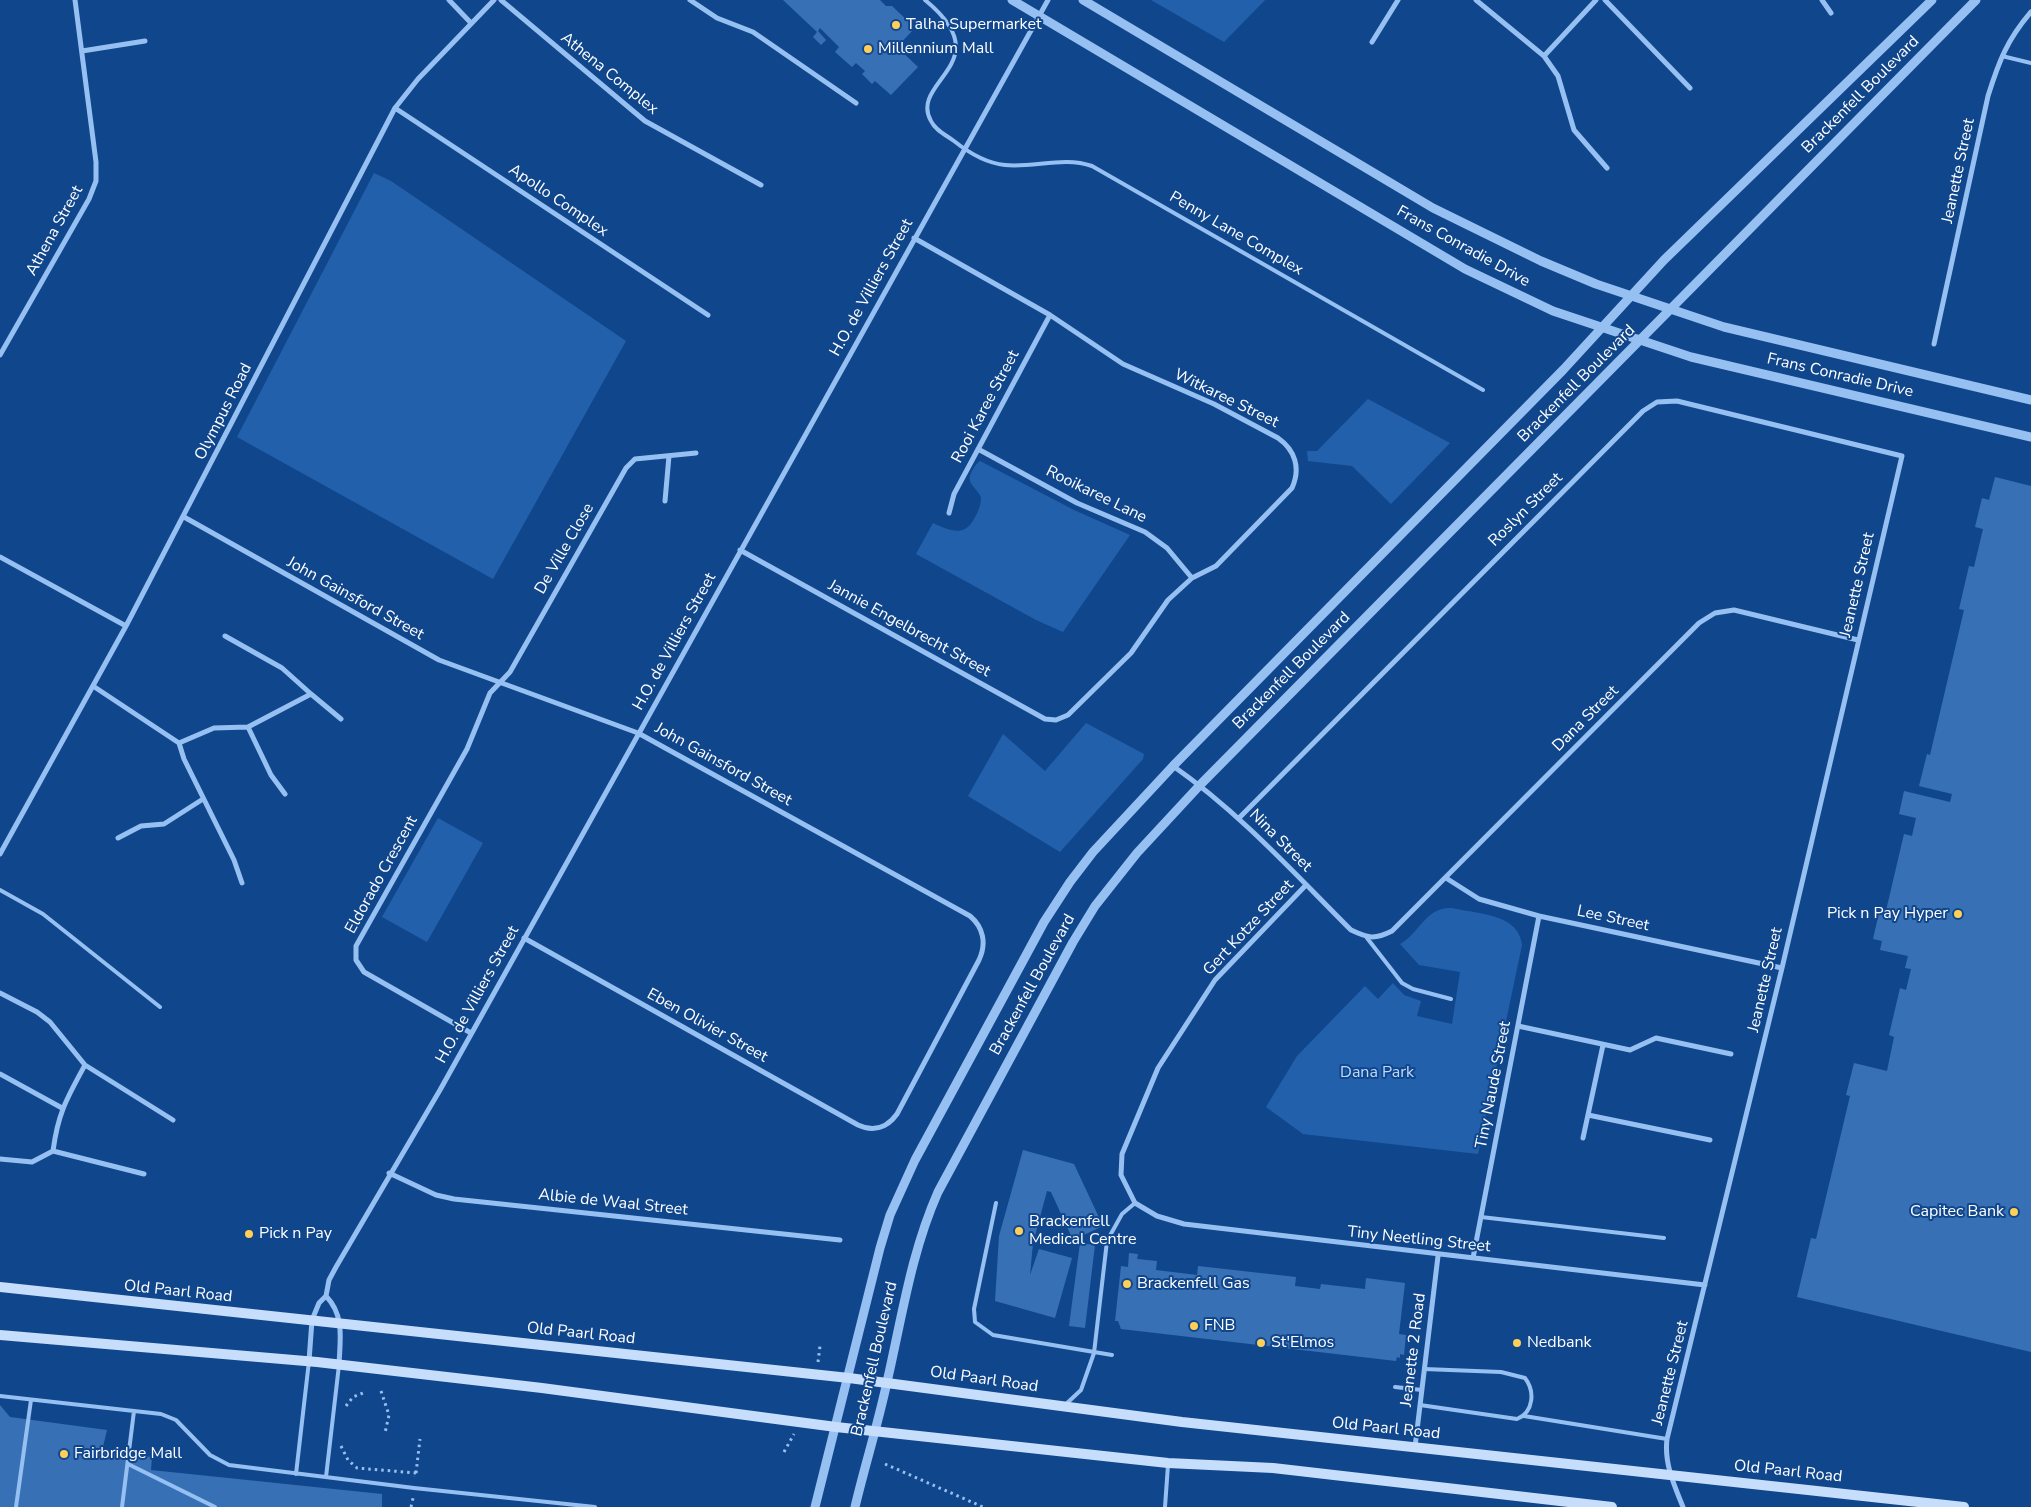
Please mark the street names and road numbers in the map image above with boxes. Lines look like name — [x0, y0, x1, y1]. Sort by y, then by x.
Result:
street label: Athena Complex — [556, 29, 662, 119]
street label: Brackenfell Boulevard — [1798, 32, 1924, 158]
street label: Jeanette Street — [1938, 117, 1980, 225]
street label: Apollo Complex — [505, 161, 611, 241]
street label: Athena Street — [22, 183, 88, 279]
street label: Penny Lane Complex — [1166, 188, 1306, 280]
street label: Frans Conradie Drive — [1393, 202, 1533, 292]
street label: H.O. de Villiers Street — [826, 216, 918, 360]
street label: Brackenfell Boulevard — [1514, 321, 1640, 447]
street label: Rooi Karee Street — [948, 347, 1024, 467]
street label: Frans Conradie Drive — [1765, 350, 1915, 402]
street label: Olympus Road — [191, 360, 257, 464]
street label: Witkaree Street — [1171, 365, 1281, 433]
street label: Rooikaree Lane — [1042, 462, 1150, 528]
street label: Roslyn Street — [1485, 469, 1567, 551]
street label: De Ville Close — [531, 500, 599, 598]
street label: Jeanette Street — [1837, 531, 1879, 639]
street label: John Gainsford Street — [283, 553, 427, 645]
street label: H.O. de Villiers Street — [629, 570, 721, 714]
street label: Jannie Engelbrecht Street — [825, 576, 993, 682]
street label: Brackenfell Boulevard — [1229, 608, 1355, 734]
street label: Dana Street — [1549, 682, 1623, 756]
street label: John Gainsford Street — [651, 719, 795, 811]
street label: Nina Street — [1245, 806, 1315, 876]
street label: Eldorado Crescent — [342, 813, 422, 937]
street label: Gert Kotze Street — [1200, 876, 1298, 980]
street label: Lee Street — [1575, 902, 1651, 936]
street label: Brackenfell Boulevard — [986, 911, 1080, 1059]
street label: H.O. de Villiers Street — [432, 923, 524, 1067]
street label: Jeanette Street — [1745, 926, 1787, 1034]
street label: Eben Olivier Street — [643, 985, 771, 1067]
street label: Tiny Naude Street — [1472, 1020, 1516, 1150]
street label: Albie de Waal Street — [537, 1186, 689, 1220]
street label: Tiny Neetling Street — [1346, 1223, 1492, 1257]
street label: Old Paarl Road — [123, 1277, 233, 1307]
street label: Brackenfell Boulevard — [848, 1280, 902, 1438]
street label: Jeanette 2 Road — [1398, 1292, 1430, 1408]
street label: Old Paarl Road — [526, 1319, 636, 1349]
street label: Jeanette Street — [1649, 1319, 1693, 1427]
street label: Old Paarl Road — [929, 1363, 1039, 1397]
street label: Old Paarl Road — [1331, 1414, 1441, 1444]
street label: Old Paarl Road — [1733, 1457, 1843, 1487]

